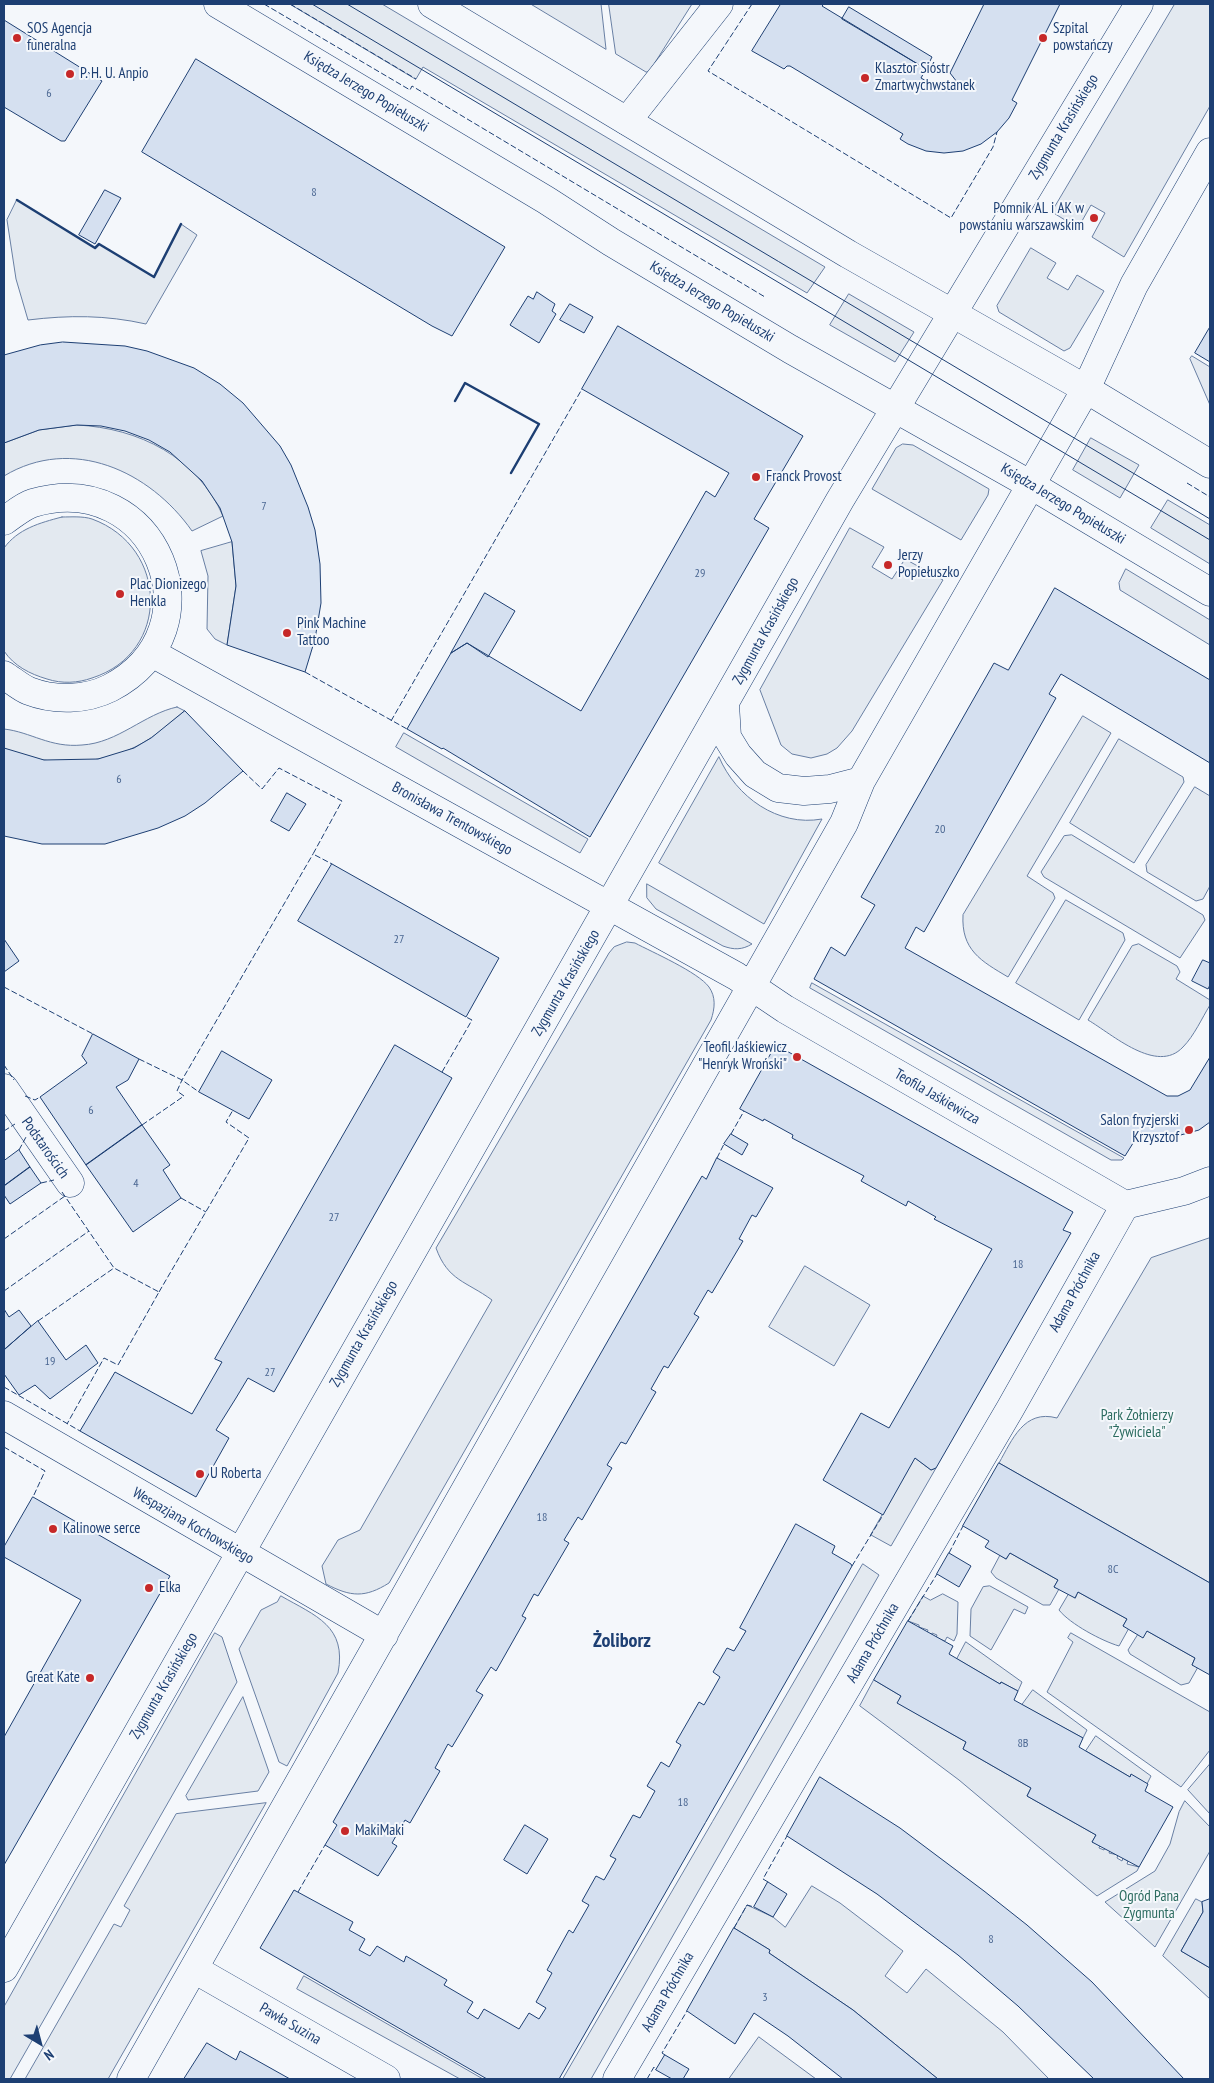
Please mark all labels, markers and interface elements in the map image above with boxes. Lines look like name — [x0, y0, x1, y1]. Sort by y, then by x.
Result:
place label: SOS Agencja funeralna — [27, 20, 92, 55]
place label: Szpital powstańczy — [1053, 20, 1113, 55]
marker: SOS Agencja funeralna — [11, 32, 23, 44]
marker: Szpital powstańczy — [1037, 32, 1049, 44]
street label: Księdza Jerzego Popiełuszki — [300, 48, 432, 136]
place label: Klasztor Sióstr Zmartwychwstanek — [875, 60, 975, 95]
place label: P. H. U. Anpio — [80, 65, 149, 83]
marker: P. H. U. Anpio — [64, 68, 76, 80]
street label: Zygmunta Krasińskiego — [1025, 71, 1103, 183]
marker: Klasztor Sióstr Zmartwychwstanek — [859, 72, 871, 84]
house number: 6 — [46, 87, 52, 101]
house number: 8 — [311, 186, 317, 200]
place label: Pomnik AL i AK w powstaniu warszawskim — [959, 200, 1084, 235]
marker: Pomnik AL i AK w powstaniu warszawskim — [1088, 212, 1100, 224]
street label: Księdza Jerzego Popiełuszki — [646, 258, 778, 346]
street label: Księdza Jerzego Popiełuszki — [997, 460, 1129, 548]
place label: Franck Provost — [766, 468, 842, 486]
marker: Franck Provost — [750, 471, 762, 483]
house number: 7 — [261, 500, 267, 514]
place label: Jerzy Popiełuszko — [898, 547, 959, 582]
marker: Jerzy Popiełuszko — [882, 559, 894, 571]
house number: 29 — [695, 567, 705, 581]
street label: Zygmunta Krasińskiego — [729, 574, 803, 688]
place label: Plac Dionizego Henkla — [130, 576, 206, 611]
marker: Plac Dionizego Henkla — [114, 588, 126, 600]
place label: Pink Machine Tattoo — [297, 615, 366, 650]
marker: Pink Machine Tattoo — [281, 627, 293, 639]
house number: 6 — [116, 773, 122, 787]
street label: Bronisława Trentowskiego — [389, 778, 515, 860]
house number: 20 — [935, 823, 945, 837]
street label: Zygmunta Krasińskiego — [528, 927, 604, 1039]
house number: 27 — [394, 933, 404, 947]
place label: Teofil Jaśkiewicz "Henryk Wroński" — [698, 1039, 787, 1074]
marker: Teofil Jaśkiewicz "Henryk Wroński" — [791, 1051, 803, 1063]
street label: Teofila Jaśkiewicza — [891, 1065, 983, 1129]
house number: 6 — [88, 1104, 94, 1118]
place label: Salon fryzjerski Krzysztof — [1100, 1112, 1179, 1147]
street label: Podstarościch — [17, 1114, 73, 1182]
marker: Salon fryzjerski Krzysztof — [1183, 1124, 1195, 1136]
house number: 4 — [133, 1177, 139, 1191]
house number: 27 — [329, 1211, 339, 1225]
street label: Adama Próchnika — [1046, 1249, 1104, 1335]
house number: 18 — [1013, 1258, 1023, 1272]
street label: Zygmunta Krasińskiego — [326, 1278, 402, 1390]
house number: 19 — [45, 1355, 55, 1369]
house number: 27 — [265, 1366, 275, 1380]
park label: Park Żołnierzy "Żywiciela" — [1101, 1407, 1173, 1442]
place label: U Roberta — [210, 1465, 261, 1483]
marker: U Roberta — [194, 1468, 206, 1480]
street label: Wespazjana Kochowskiego — [129, 1484, 257, 1568]
house number: 18 — [537, 1511, 547, 1525]
place label: Kalinowe serce — [63, 1520, 141, 1538]
marker: Kalinowe serce — [47, 1523, 59, 1535]
house number: 8C — [1108, 1563, 1118, 1577]
place label: Elka — [159, 1579, 181, 1597]
marker: Elka — [143, 1582, 155, 1594]
street label: Adama Próchnika — [843, 1600, 903, 1686]
district label: Żoliborz — [593, 1629, 651, 1653]
street label: Zygmunta Krasińskiego — [126, 1630, 202, 1742]
place label: Great Kate — [26, 1669, 80, 1687]
marker: Great Kate — [84, 1672, 96, 1684]
house number: 8B — [1017, 1737, 1029, 1751]
house number: 18 — [678, 1796, 688, 1810]
place label: MakiMaki — [355, 1822, 404, 1840]
marker: MakiMaki — [339, 1825, 351, 1837]
park label: Ogród Pana Zygmunta — [1119, 1888, 1179, 1923]
house number: 8 — [988, 1933, 994, 1947]
street label: Adama Próchnika — [638, 1949, 698, 2035]
house number: 3 — [762, 1991, 768, 2005]
street label: Pawła Suzina — [256, 1999, 324, 2049]
north arrow — [15, 2018, 65, 2068]
text: N — [41, 2046, 57, 2064]

